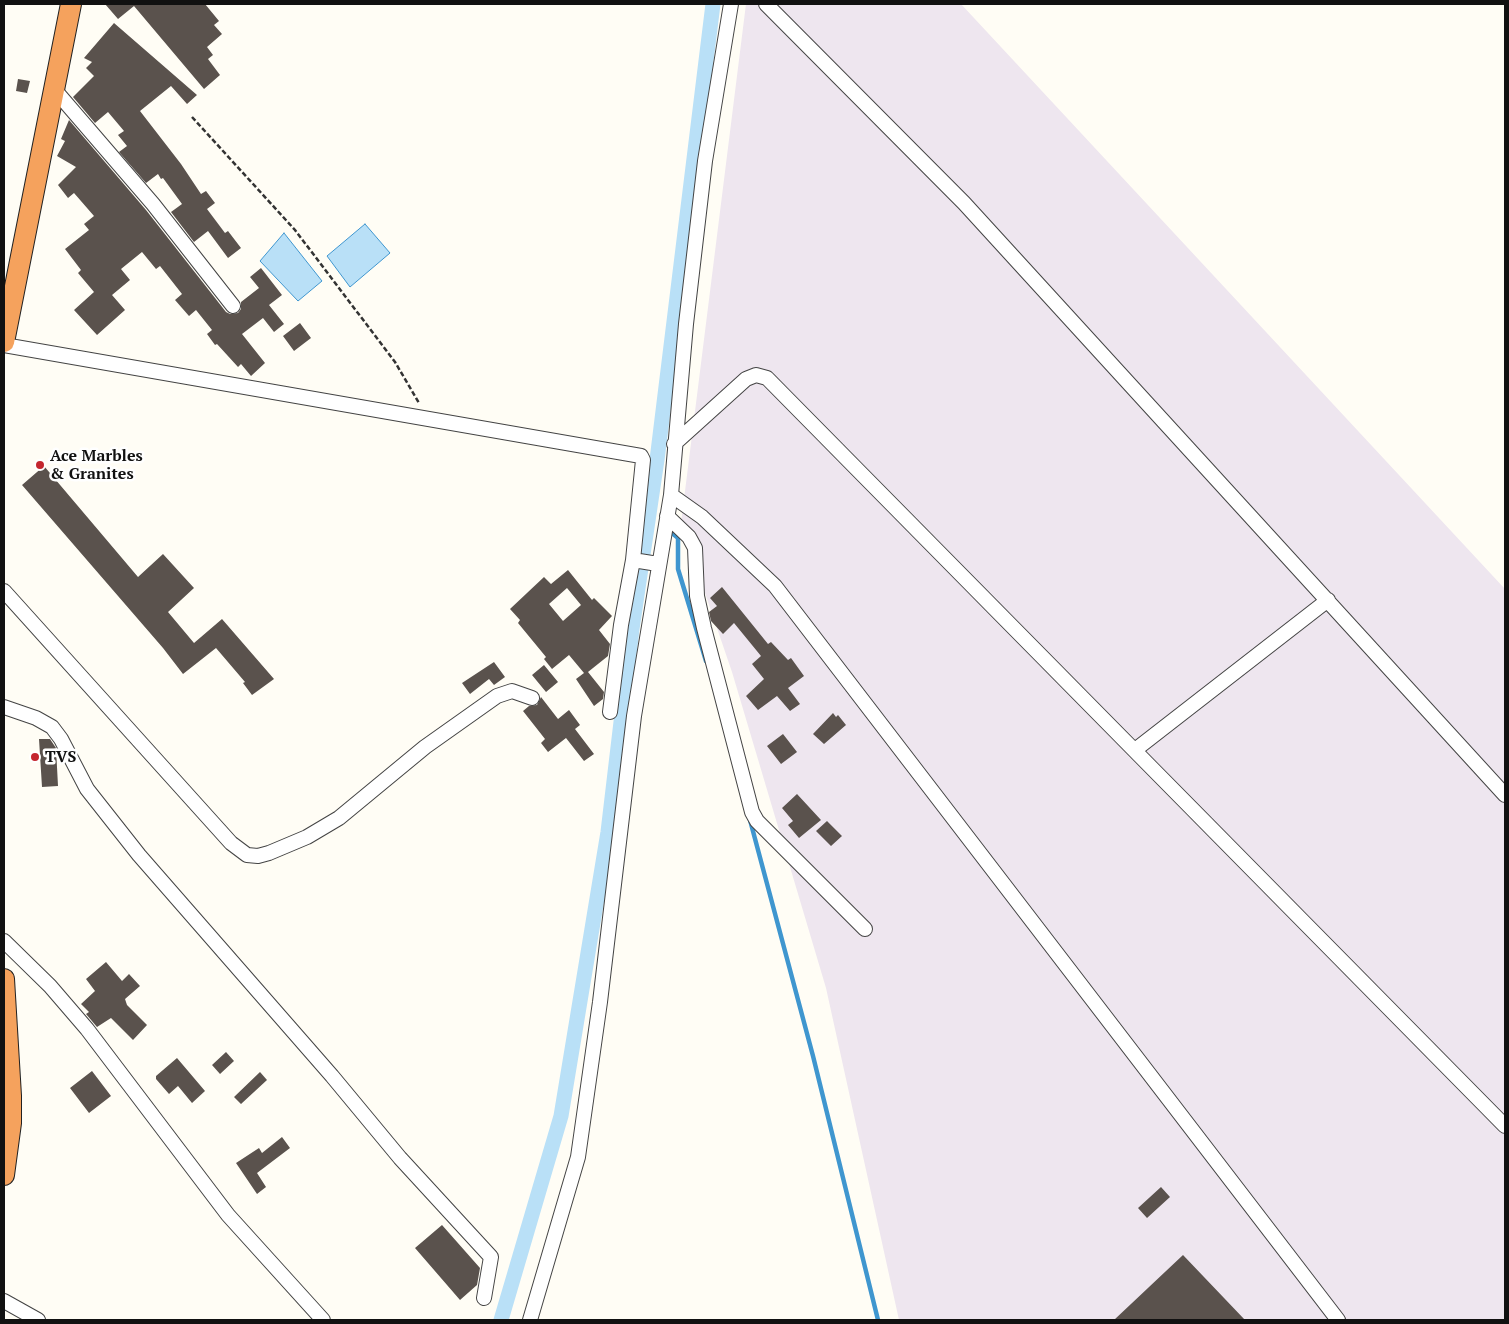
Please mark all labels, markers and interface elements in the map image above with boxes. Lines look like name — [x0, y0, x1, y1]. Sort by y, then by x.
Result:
place label: Ace Marbles & Granites — [50, 446, 143, 484]
marker: Ace Marbles & Granites — [34, 459, 46, 471]
place label: TVS — [45, 747, 76, 767]
marker: TVS — [29, 751, 41, 763]

